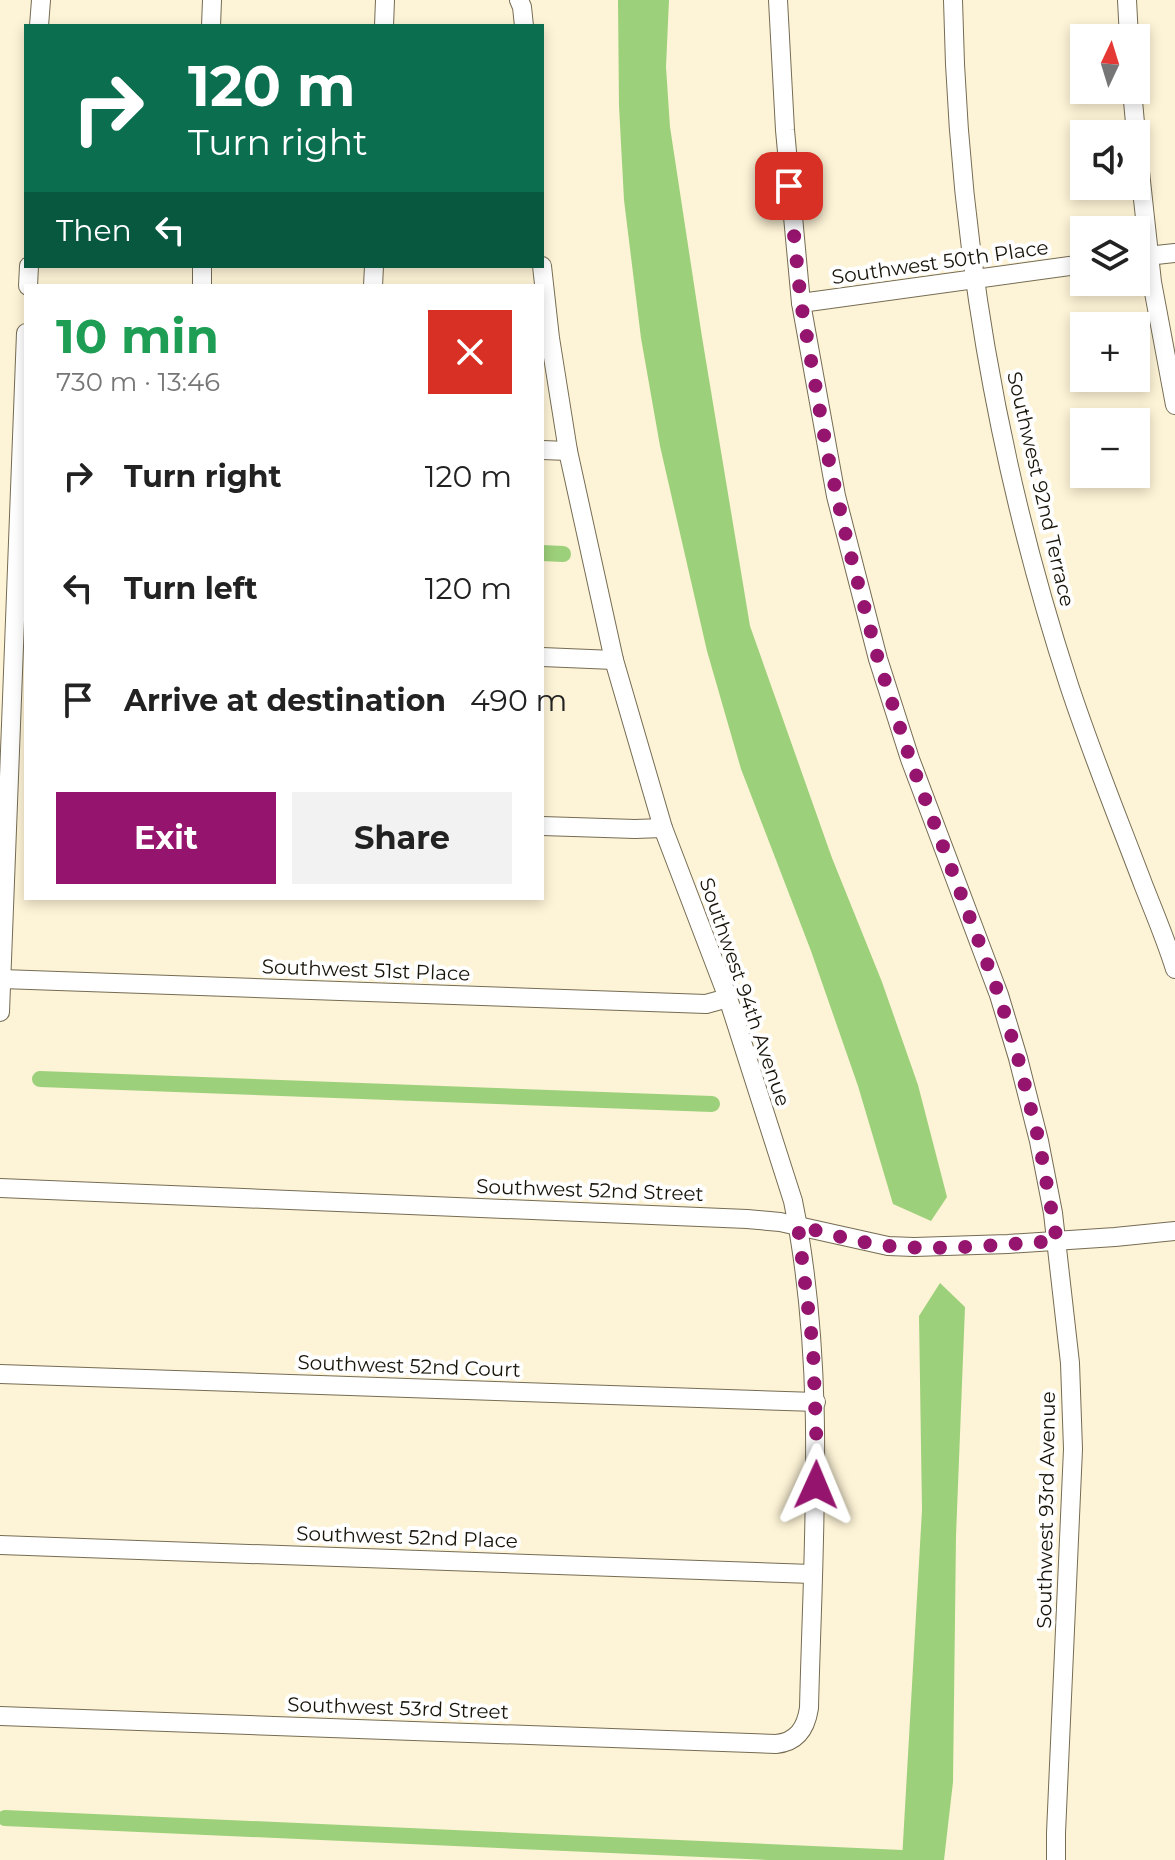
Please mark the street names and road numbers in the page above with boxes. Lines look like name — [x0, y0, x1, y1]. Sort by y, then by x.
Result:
street label: Southwest 50th Place — [830, 235, 1050, 289]
street label: Southwest 92nd Terrace — [1002, 369, 1080, 609]
street label: Southwest 94th Avenue — [695, 875, 795, 1109]
street label: Southwest 51st Place — [261, 954, 471, 986]
street label: Southwest 52nd Street — [476, 1174, 704, 1206]
street label: Southwest 52nd Court — [297, 1350, 521, 1382]
street label: Southwest 93rd Avenue — [1032, 1391, 1060, 1629]
street label: Southwest 52nd Place — [296, 1521, 518, 1553]
street label: Southwest 53rd Street — [287, 1692, 509, 1724]

